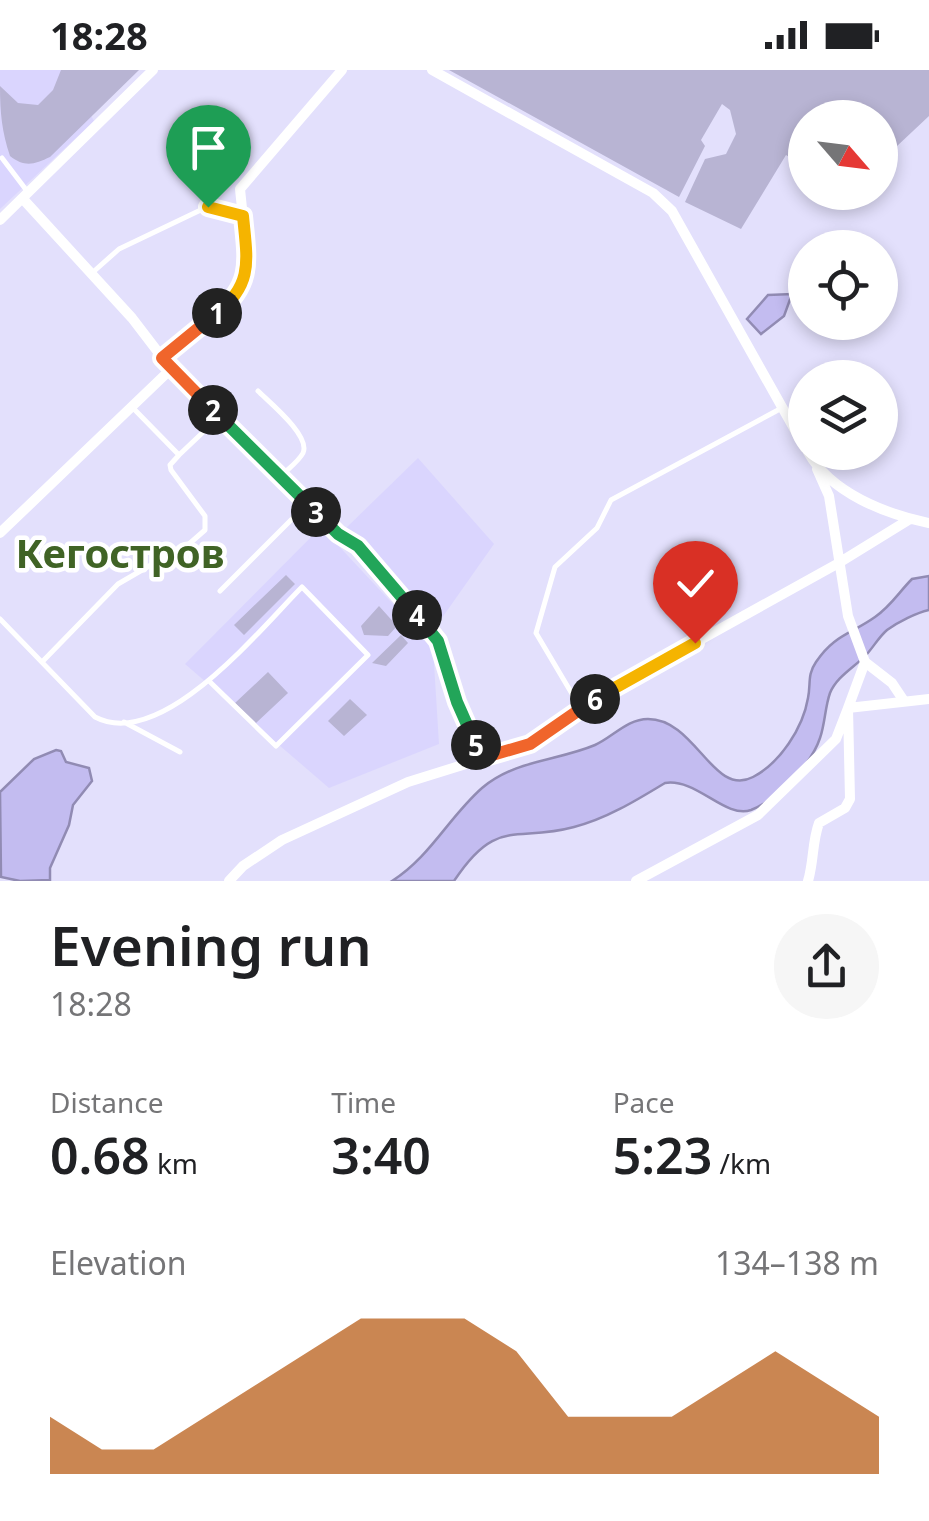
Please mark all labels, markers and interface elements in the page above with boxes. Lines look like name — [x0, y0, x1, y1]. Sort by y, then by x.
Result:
text: 18:28 — [50, 9, 148, 61]
north arrow — [788, 100, 898, 210]
map controls — [788, 100, 898, 470]
pin — [166, 105, 251, 208]
icon: arrive — [181, 120, 236, 175]
button: locate — [788, 230, 898, 340]
pin: 1 — [192, 288, 242, 338]
text: 1 — [209, 294, 225, 332]
button: layers — [788, 360, 898, 470]
pin: 2 — [188, 385, 238, 435]
text: 2 — [205, 391, 221, 429]
pin: 3 — [291, 487, 341, 537]
text: 3 — [308, 493, 324, 531]
district label: Кегостров — [16, 525, 224, 580]
pin — [653, 541, 738, 644]
icon: check — [668, 556, 723, 611]
pin: 4 — [392, 590, 442, 640]
text: 4 — [409, 596, 425, 634]
pin: 6 — [570, 674, 620, 724]
text: 6 — [587, 680, 603, 718]
pin: 5 — [451, 720, 501, 770]
text: 5 — [468, 726, 484, 764]
text: Evening run — [50, 907, 371, 982]
button: share — [774, 914, 879, 1019]
text: 18:28 — [50, 982, 132, 1025]
text: Distance — [50, 1083, 163, 1121]
text: Time — [331, 1083, 396, 1121]
text: Pace — [613, 1083, 675, 1121]
text: 0.68 — [50, 1121, 150, 1189]
text: 3:40 — [331, 1121, 431, 1189]
text: 5:23 — [613, 1121, 712, 1189]
text: km — [150, 1144, 198, 1182]
text: /km — [712, 1144, 771, 1182]
text: Elevation — [50, 1241, 187, 1284]
text: 134–138 m — [715, 1241, 879, 1284]

